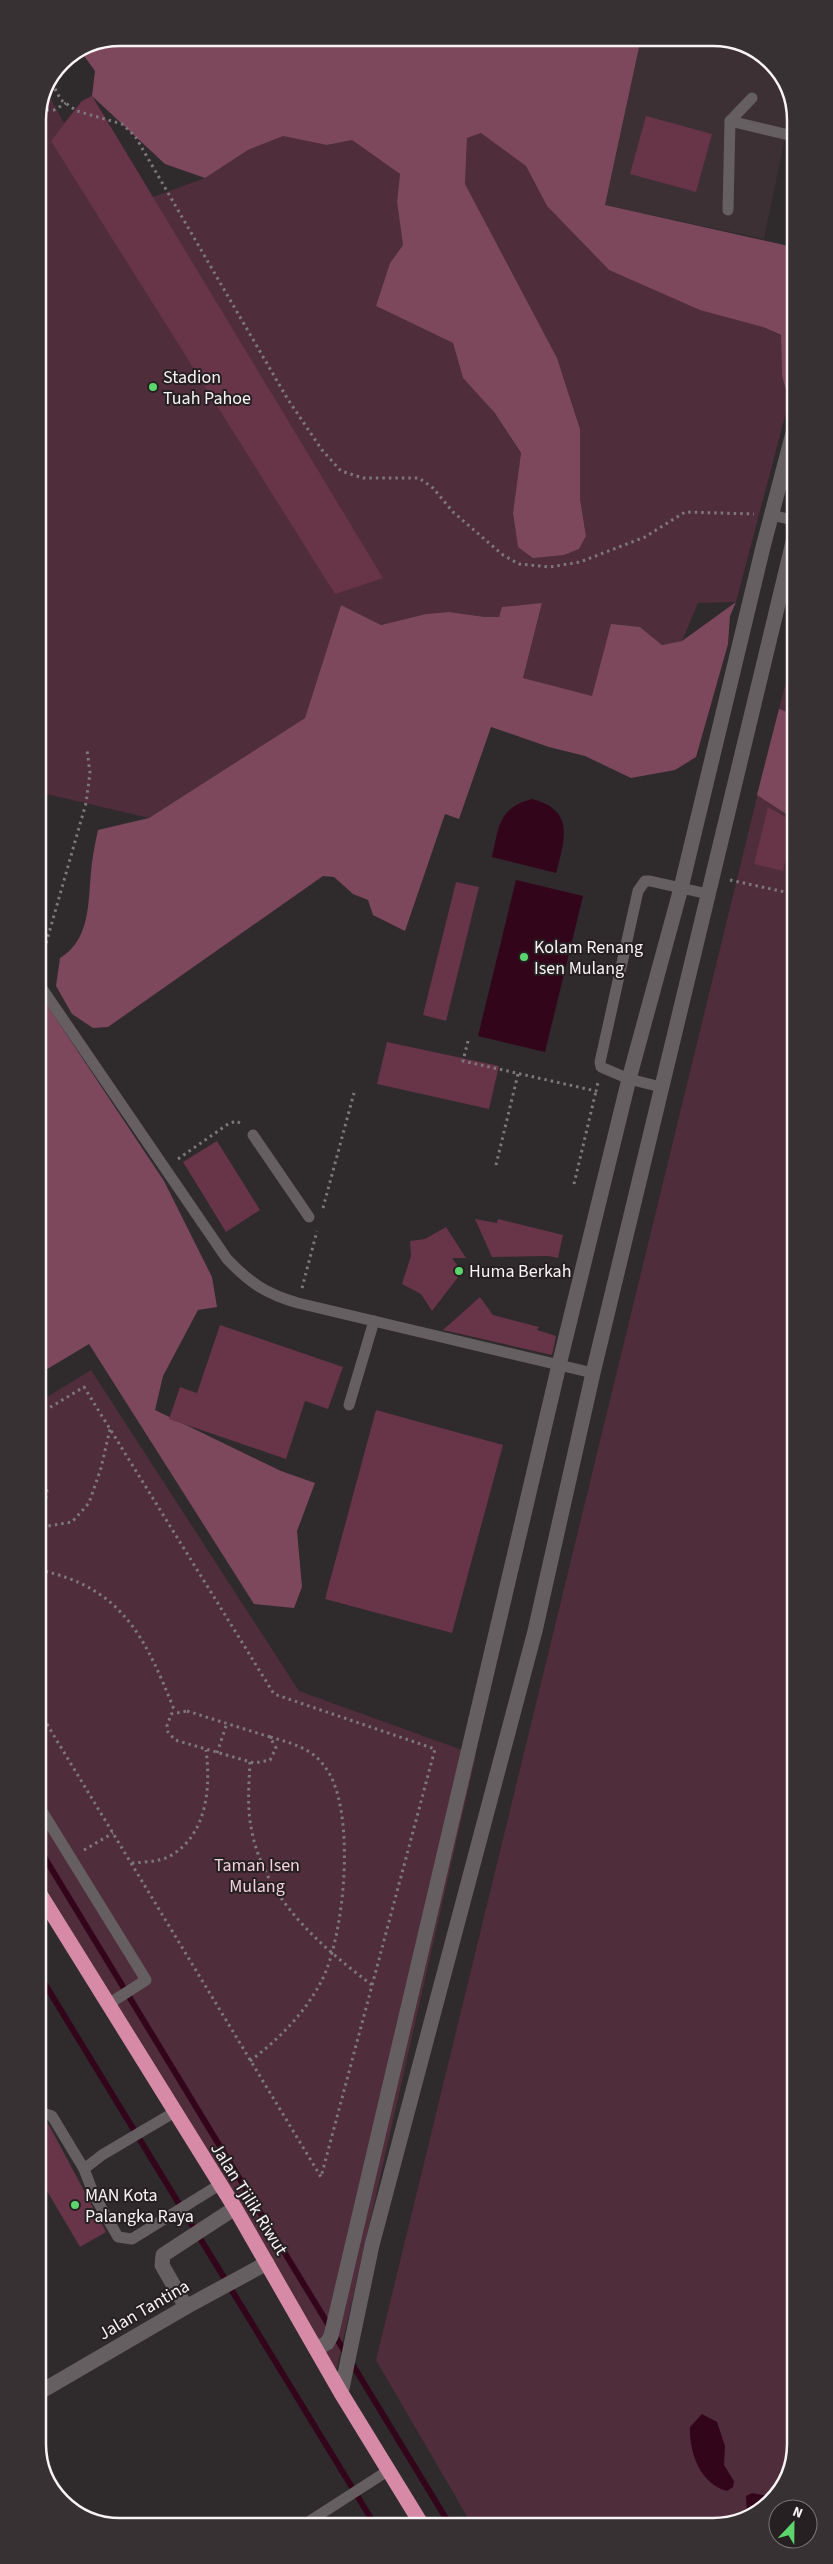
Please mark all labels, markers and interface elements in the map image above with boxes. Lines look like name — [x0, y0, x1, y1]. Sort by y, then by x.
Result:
place label: Stadion Tuah Pahoe — [163, 365, 251, 411]
marker: Stadion Tuah Pahoe — [147, 381, 159, 393]
place label: Kolam Renang Isen Mulang — [534, 935, 643, 981]
marker: Kolam Renang Isen Mulang — [518, 951, 530, 963]
place label: Huma Berkah — [469, 1259, 571, 1284]
marker: Huma Berkah — [453, 1265, 465, 1277]
park label: Taman Isen Mulang — [214, 1853, 300, 1899]
street label: Jalan Tjilik Riwut — [204, 2138, 294, 2260]
place label: MAN Kota Palangka Raya — [85, 2183, 194, 2229]
marker: MAN Kota Palangka Raya — [69, 2199, 81, 2211]
street label: Jalan Tantina — [94, 2274, 194, 2346]
north arrow — [768, 2499, 818, 2549]
text: N — [789, 2502, 806, 2524]

